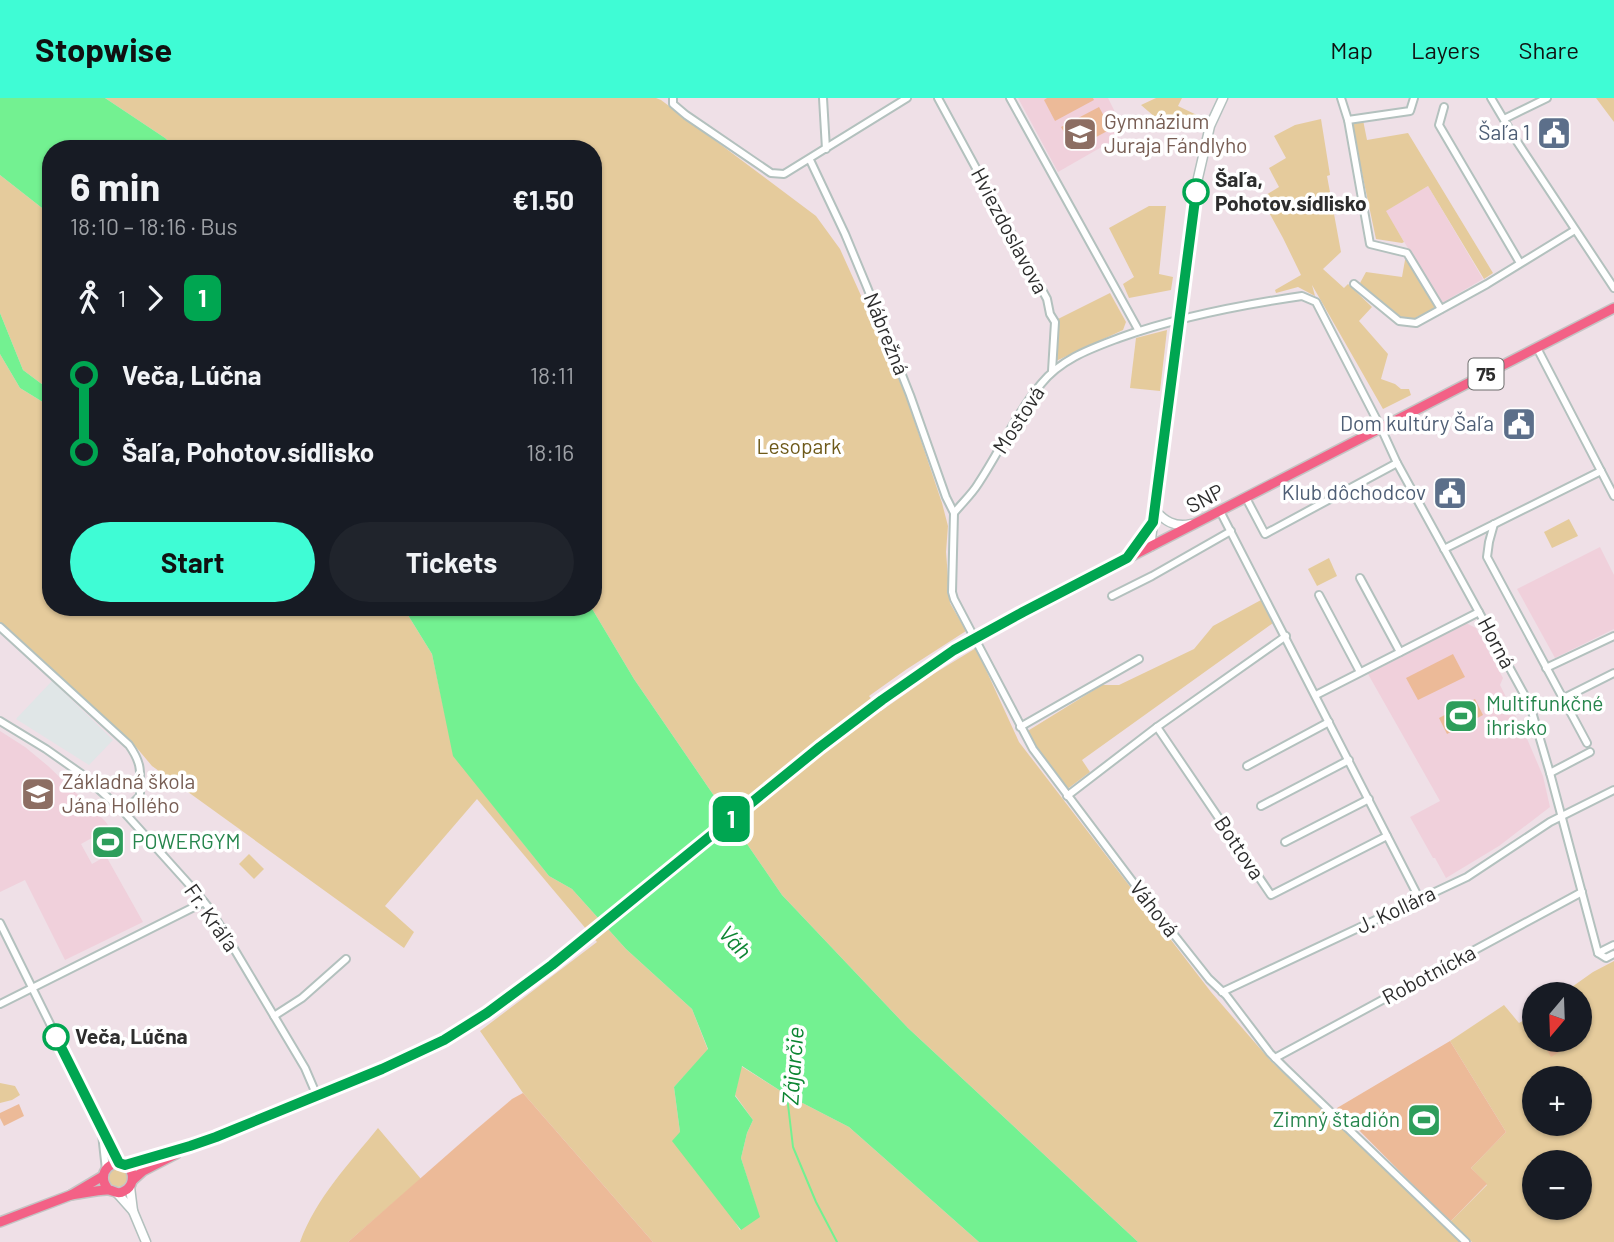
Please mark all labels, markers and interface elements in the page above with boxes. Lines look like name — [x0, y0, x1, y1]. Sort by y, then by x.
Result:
text: Stopwise — [35, 29, 172, 69]
text: Map — [1330, 35, 1373, 64]
text: Layers — [1411, 35, 1480, 64]
text: Share — [1518, 35, 1579, 64]
place label: Gymnázium Juraja Fándlyho — [1104, 108, 1248, 157]
public building icon: Šaľa 1 — [1535, 114, 1573, 152]
school or university icon: Gymnázium Juraja Fándlyho — [1061, 115, 1099, 153]
place label: Šaľa 1 — [1478, 119, 1530, 144]
text: 6 min — [70, 163, 160, 209]
street label: Hviezdoslavova — [967, 163, 1054, 298]
place label: Šaľa, Pohotov.sídlisko — [1215, 166, 1367, 215]
marker: Šaľa, Pohotov.sídlisko — [1183, 179, 1209, 205]
text: €1.50 — [512, 184, 574, 215]
text: 18:10 – 18:16 · Bus — [70, 212, 238, 240]
icon: walk — [70, 279, 108, 317]
icon: forward — [136, 279, 174, 317]
text: 1 — [198, 283, 207, 312]
text: 1 — [118, 284, 126, 312]
street label: Nábrežná — [860, 289, 915, 378]
road number: 75 — [1468, 358, 1504, 390]
text: Veča, Lúčna — [122, 359, 262, 390]
text: 18:11 — [530, 361, 574, 389]
street label: Mostová — [987, 381, 1049, 458]
public building icon: Dom kultúry Šaľa — [1500, 405, 1538, 443]
place label: Dom kultúry Šaľa — [1340, 410, 1494, 435]
park label: Lesopark — [757, 433, 841, 458]
text: Šaľa, Pohotov.sídlisko — [122, 436, 374, 467]
text: 18:16 — [526, 438, 574, 466]
public building icon: Klub dôchodcov — [1431, 474, 1469, 512]
street label: SNP — [1181, 478, 1227, 518]
place label: Klub dôchodcov — [1282, 479, 1426, 504]
button: Start — [70, 522, 315, 602]
button: Tickets — [329, 522, 574, 602]
street label: Horná — [1473, 612, 1521, 672]
place label: Multifunkčné ihrisko — [1486, 690, 1604, 739]
sports icon: Multifunkčné ihrisko — [1442, 697, 1480, 735]
place label: Základná škola Jána Hollého — [62, 768, 195, 817]
school or university icon: Základná škola Jána Hollého — [19, 775, 57, 813]
line badge: 1 — [708, 796, 754, 842]
text: 1 — [727, 804, 735, 833]
street label: Bottova — [1210, 811, 1270, 884]
sports icon: POWERGYM — [89, 823, 127, 861]
place label: POWERGYM — [132, 828, 241, 853]
street label: Váhová — [1125, 875, 1185, 941]
street label: Fr. Kráľa — [180, 878, 245, 956]
street label: J. Kollára — [1352, 879, 1439, 938]
water label: Váh — [713, 919, 758, 964]
street label: Robotnícka — [1377, 939, 1479, 1009]
north arrow — [1522, 982, 1592, 1052]
map controls — [1522, 982, 1592, 1220]
place label: Veča, Lúčna — [75, 1023, 188, 1048]
marker: Veča, Lúčna — [43, 1024, 69, 1050]
water label: Zájarčie — [775, 1026, 809, 1106]
button: + — [1522, 1066, 1592, 1136]
sports icon: Zimný štadión — [1405, 1101, 1443, 1139]
place label: Zimný štadión — [1273, 1106, 1400, 1131]
button: − — [1522, 1150, 1592, 1220]

